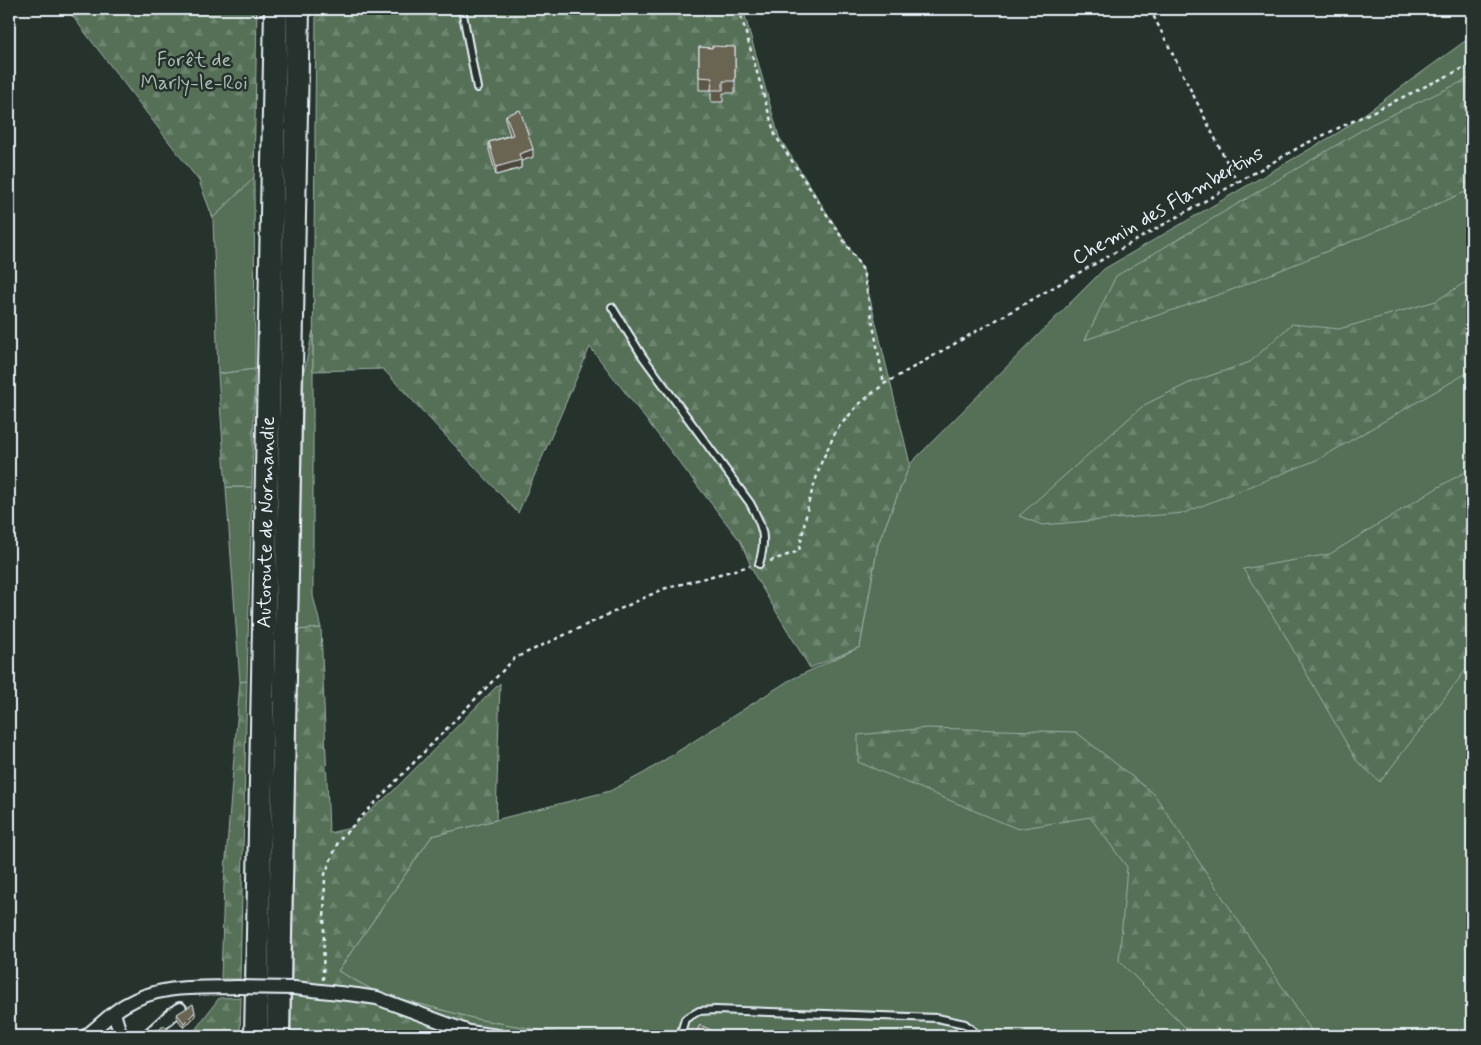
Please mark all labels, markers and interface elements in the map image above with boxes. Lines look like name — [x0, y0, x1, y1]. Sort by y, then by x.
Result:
park label: Forêt de Marly-le-Roi — [140, 47, 248, 97]
street label: Chemin des Flambertins — [1067, 140, 1269, 272]
street label: Autoroute de Normandie — [250, 416, 282, 628]

